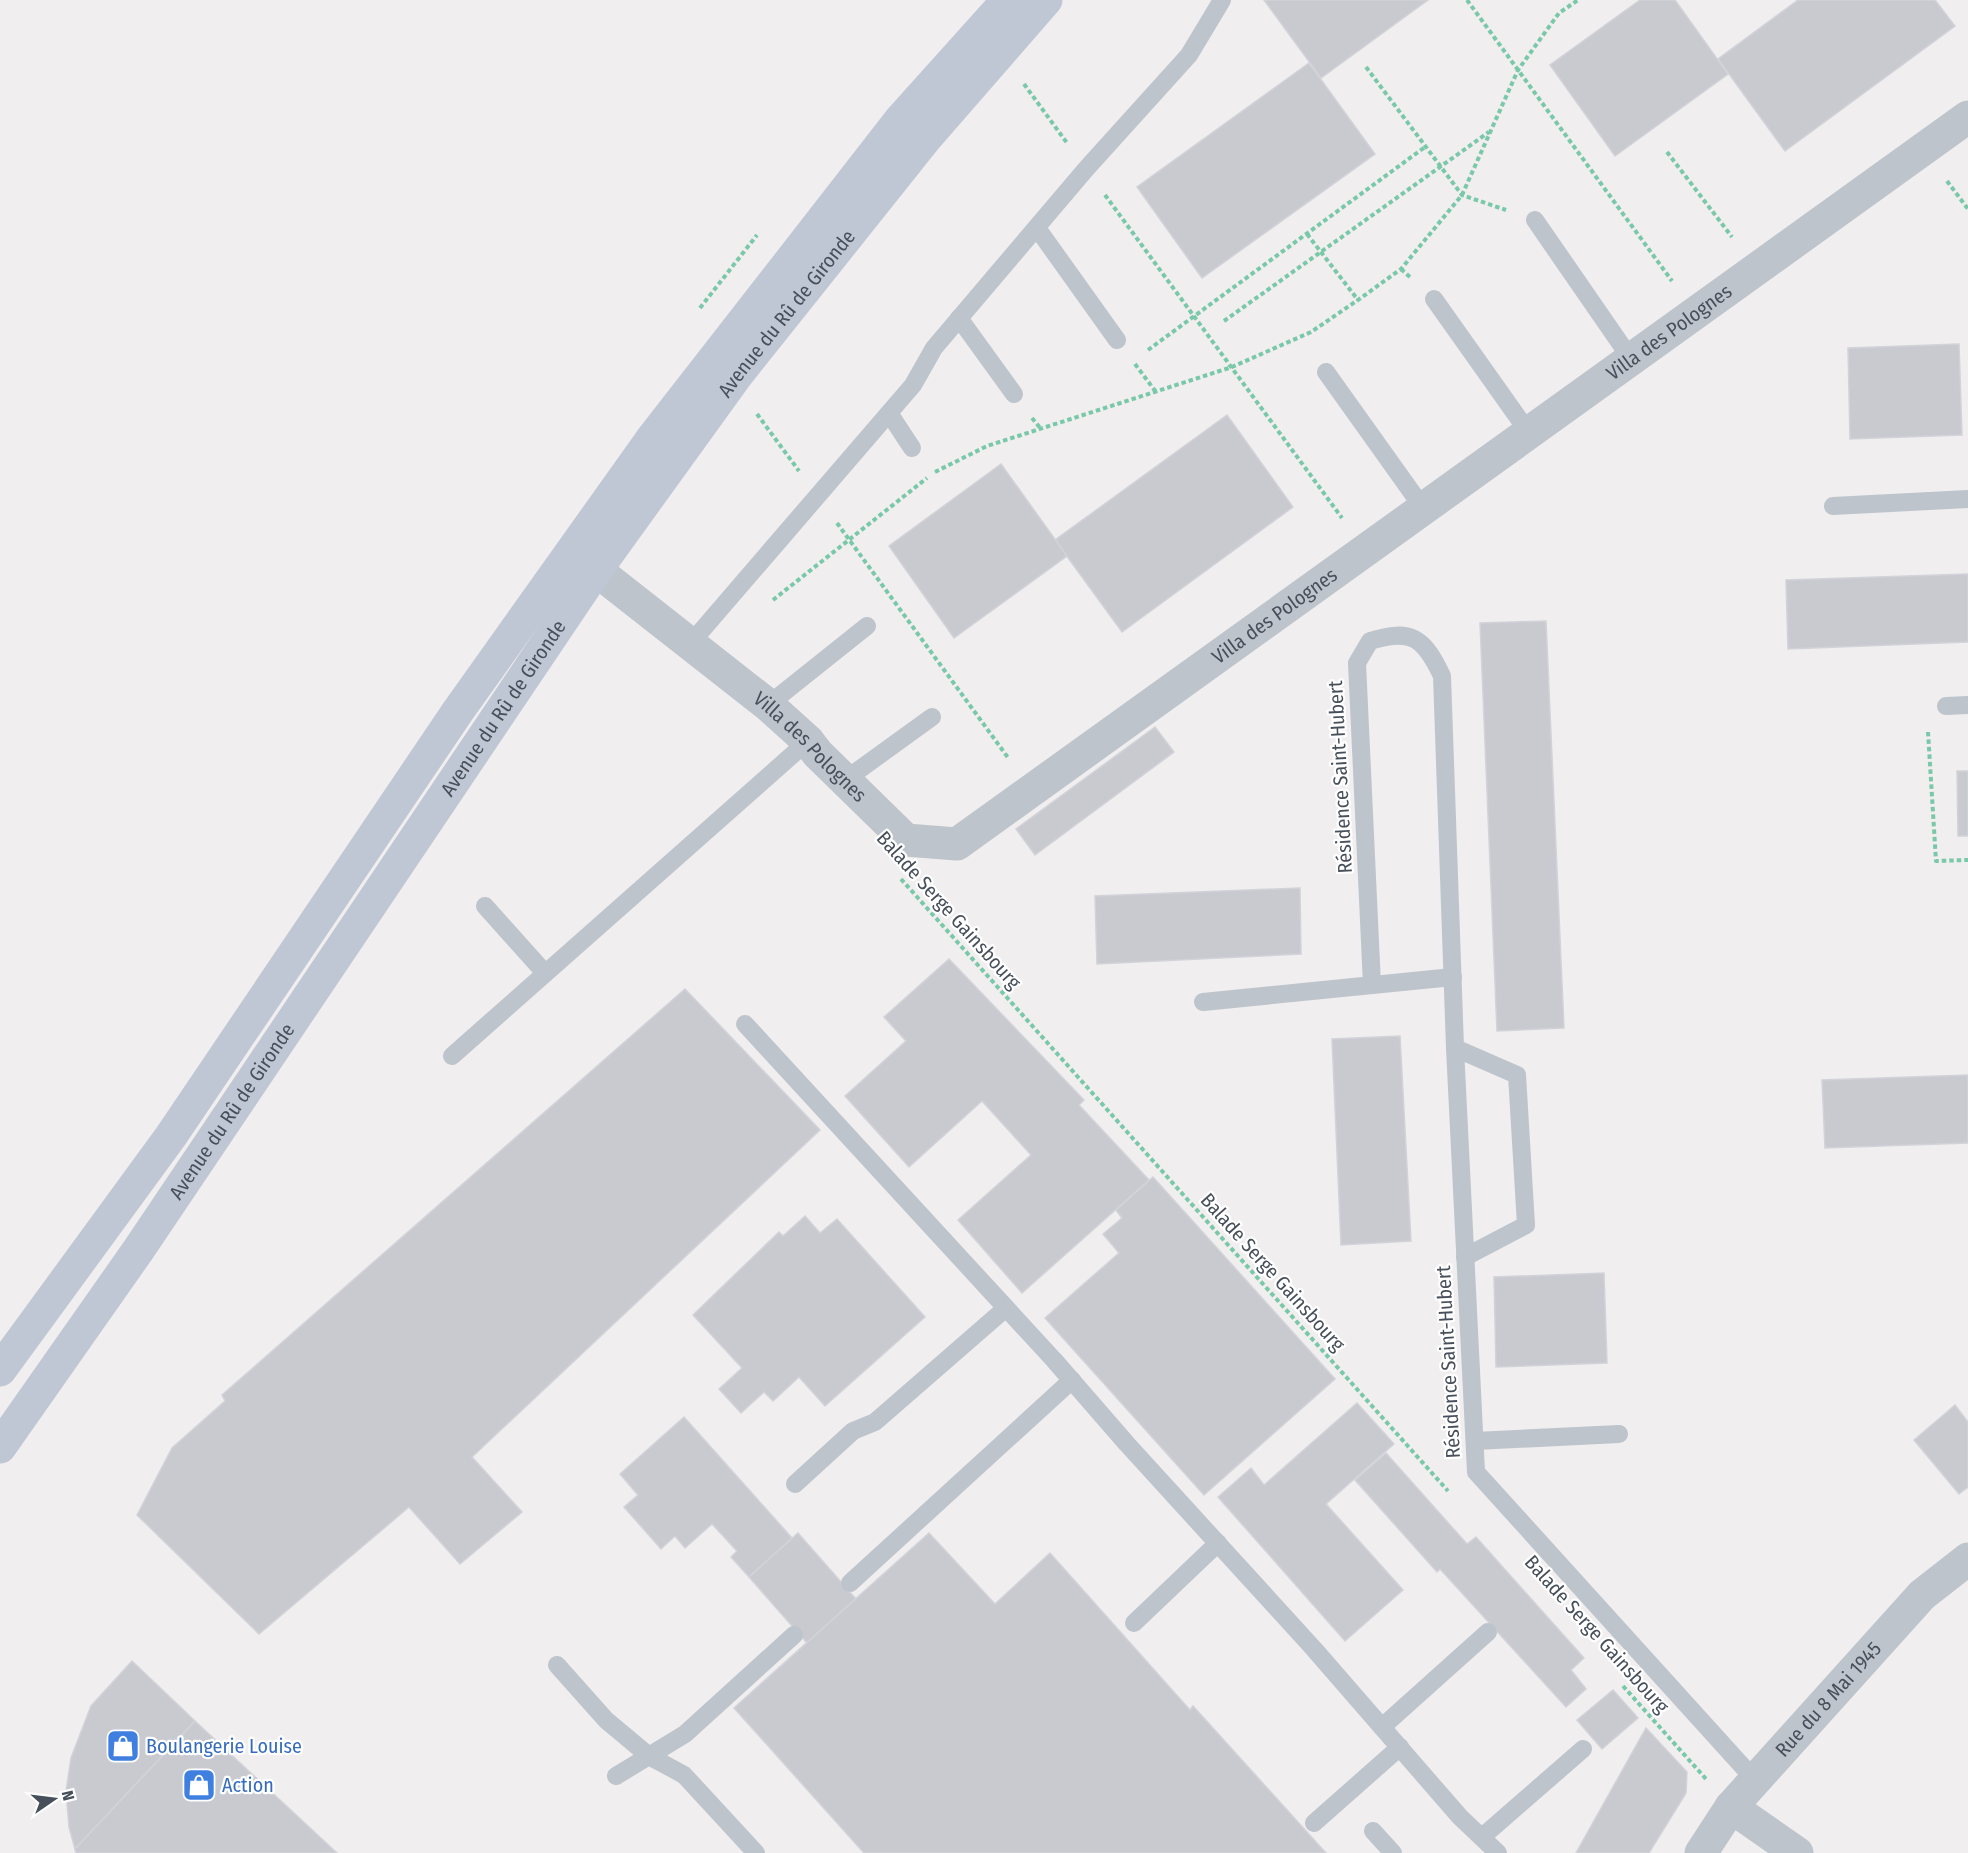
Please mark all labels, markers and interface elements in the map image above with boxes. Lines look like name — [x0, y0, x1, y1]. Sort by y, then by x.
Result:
street label: Avenue du Rû de Gironde — [713, 225, 860, 402]
street label: Villa des Polognes — [1602, 279, 1736, 385]
street label: Villa des Polognes — [1207, 563, 1342, 669]
street label: Avenue du Rû de Gironde — [435, 616, 571, 801]
street label: Résidence Saint-Hubert — [1323, 680, 1357, 874]
street label: Villa des Polognes — [749, 686, 872, 807]
street label: Balade Serge Gainsbourg — [872, 826, 1027, 994]
street label: Avenue du Rû de Gironde — [164, 1019, 299, 1204]
street label: Balade Serge Gainsbourg — [1196, 1188, 1351, 1356]
street label: Résidence Saint-Hubert — [1431, 1265, 1465, 1459]
street label: Balade Serge Gainsbourg — [1520, 1550, 1675, 1718]
street label: Rue du 8 Mai 1945 — [1770, 1637, 1886, 1762]
shop icon: Boulangerie Louise — [105, 1728, 141, 1764]
place label: Boulangerie Louise — [146, 1734, 302, 1758]
shop icon: Action — [181, 1767, 217, 1803]
north arrow — [24, 1769, 84, 1829]
place label: Action — [222, 1773, 274, 1797]
text: N — [58, 1789, 78, 1802]

